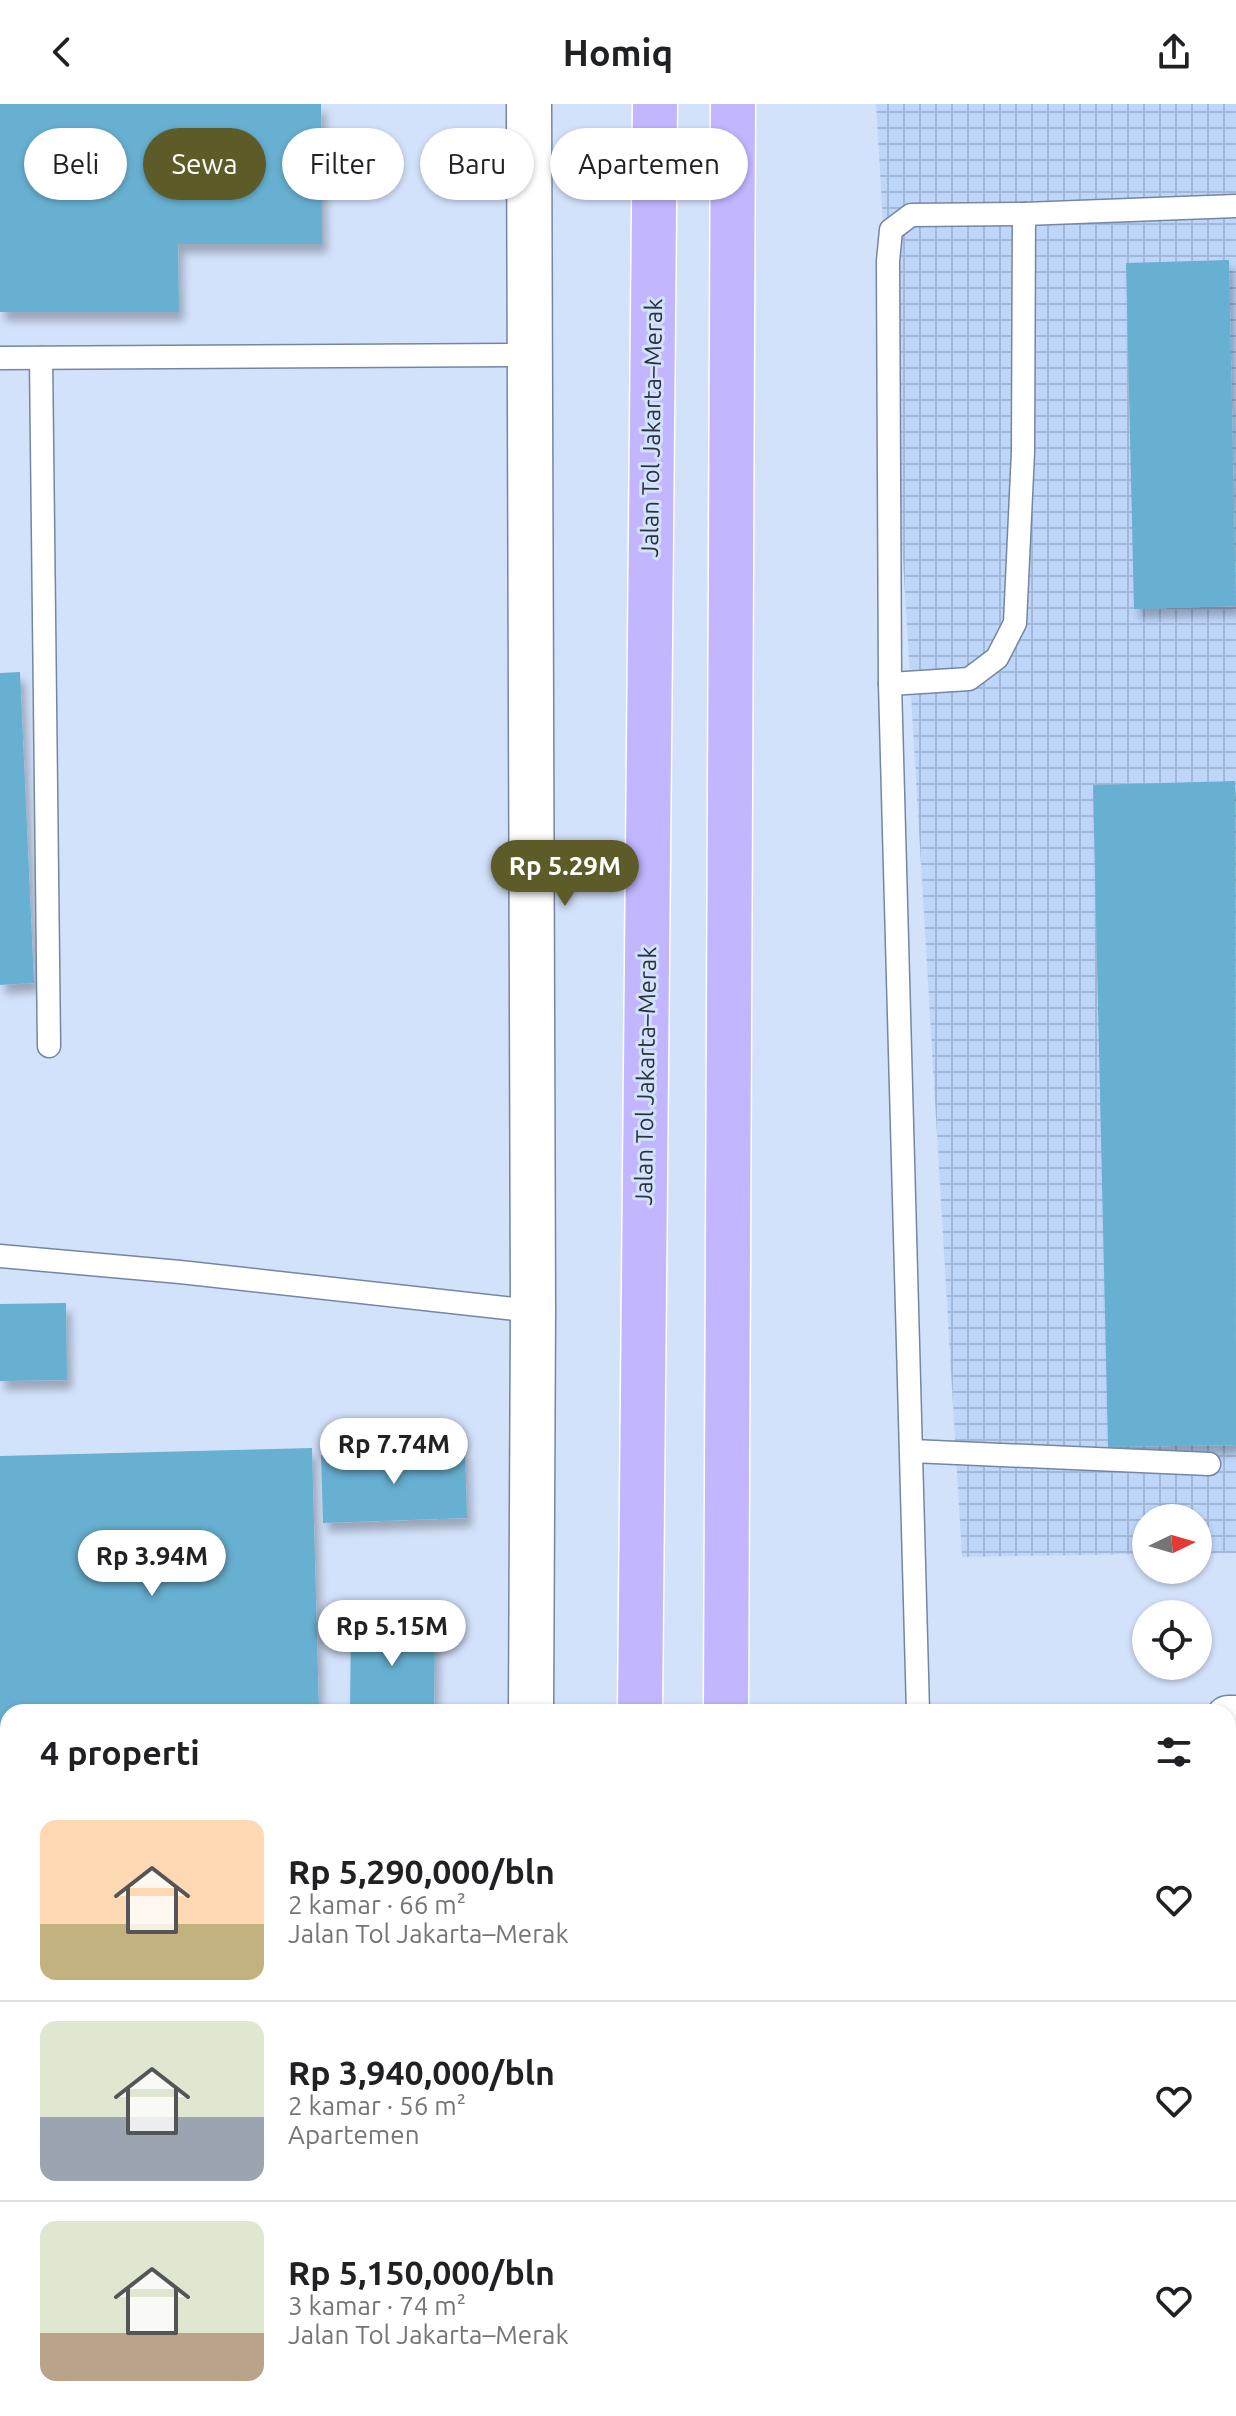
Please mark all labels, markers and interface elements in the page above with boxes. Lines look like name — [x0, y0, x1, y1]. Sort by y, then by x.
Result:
icon: back — [40, 30, 84, 74]
icon: share — [1152, 30, 1196, 74]
text: Homiq — [563, 32, 673, 73]
chip: Beli — [24, 128, 127, 200]
chip: Sewa — [143, 128, 266, 200]
chip: Filter — [282, 128, 404, 200]
chip: Baru — [420, 128, 534, 200]
chip: Apartemen — [550, 128, 748, 200]
street label: Jalan Tol Jakarta–Merak — [636, 298, 667, 558]
pin: Rp 5.29M — [482, 840, 648, 908]
text: Rp 5.29M — [509, 851, 621, 880]
street label: Jalan Tol Jakarta–Merak — [630, 946, 661, 1206]
pin: Rp 7.74M — [311, 1418, 477, 1486]
text: Rp 7.74M — [338, 1429, 450, 1458]
north arrow — [1132, 1504, 1212, 1584]
map controls — [1132, 1504, 1212, 1680]
pin: Rp 3.94M — [69, 1530, 235, 1598]
text: Rp 3.94M — [96, 1541, 208, 1570]
pin: Rp 5.15M — [309, 1600, 475, 1668]
button: locate — [1132, 1600, 1212, 1680]
text: Rp 5.15M — [336, 1611, 448, 1640]
icon: filters — [1152, 1730, 1196, 1774]
text: 4 properti — [40, 1733, 200, 1771]
icon: home — [104, 1852, 200, 1948]
text: Rp 5,290,000/bln — [288, 1852, 555, 1890]
icon: heart — [1152, 1878, 1196, 1922]
text: 2 kamar · 66 m² — [288, 1890, 466, 1919]
text: Jalan Tol Jakarta–Merak — [288, 1919, 569, 1948]
icon: home — [104, 2053, 200, 2149]
text: Rp 3,940,000/bln — [288, 2053, 555, 2091]
icon: heart — [1152, 2079, 1196, 2123]
text: 2 kamar · 56 m² — [288, 2091, 466, 2120]
text: Apartemen — [288, 2120, 419, 2149]
icon: home — [104, 2253, 200, 2349]
text: Rp 5,150,000/bln — [288, 2253, 555, 2291]
icon: heart — [1152, 2279, 1196, 2323]
text: 3 kamar · 74 m² — [288, 2291, 466, 2320]
text: Jalan Tol Jakarta–Merak — [288, 2320, 569, 2349]

